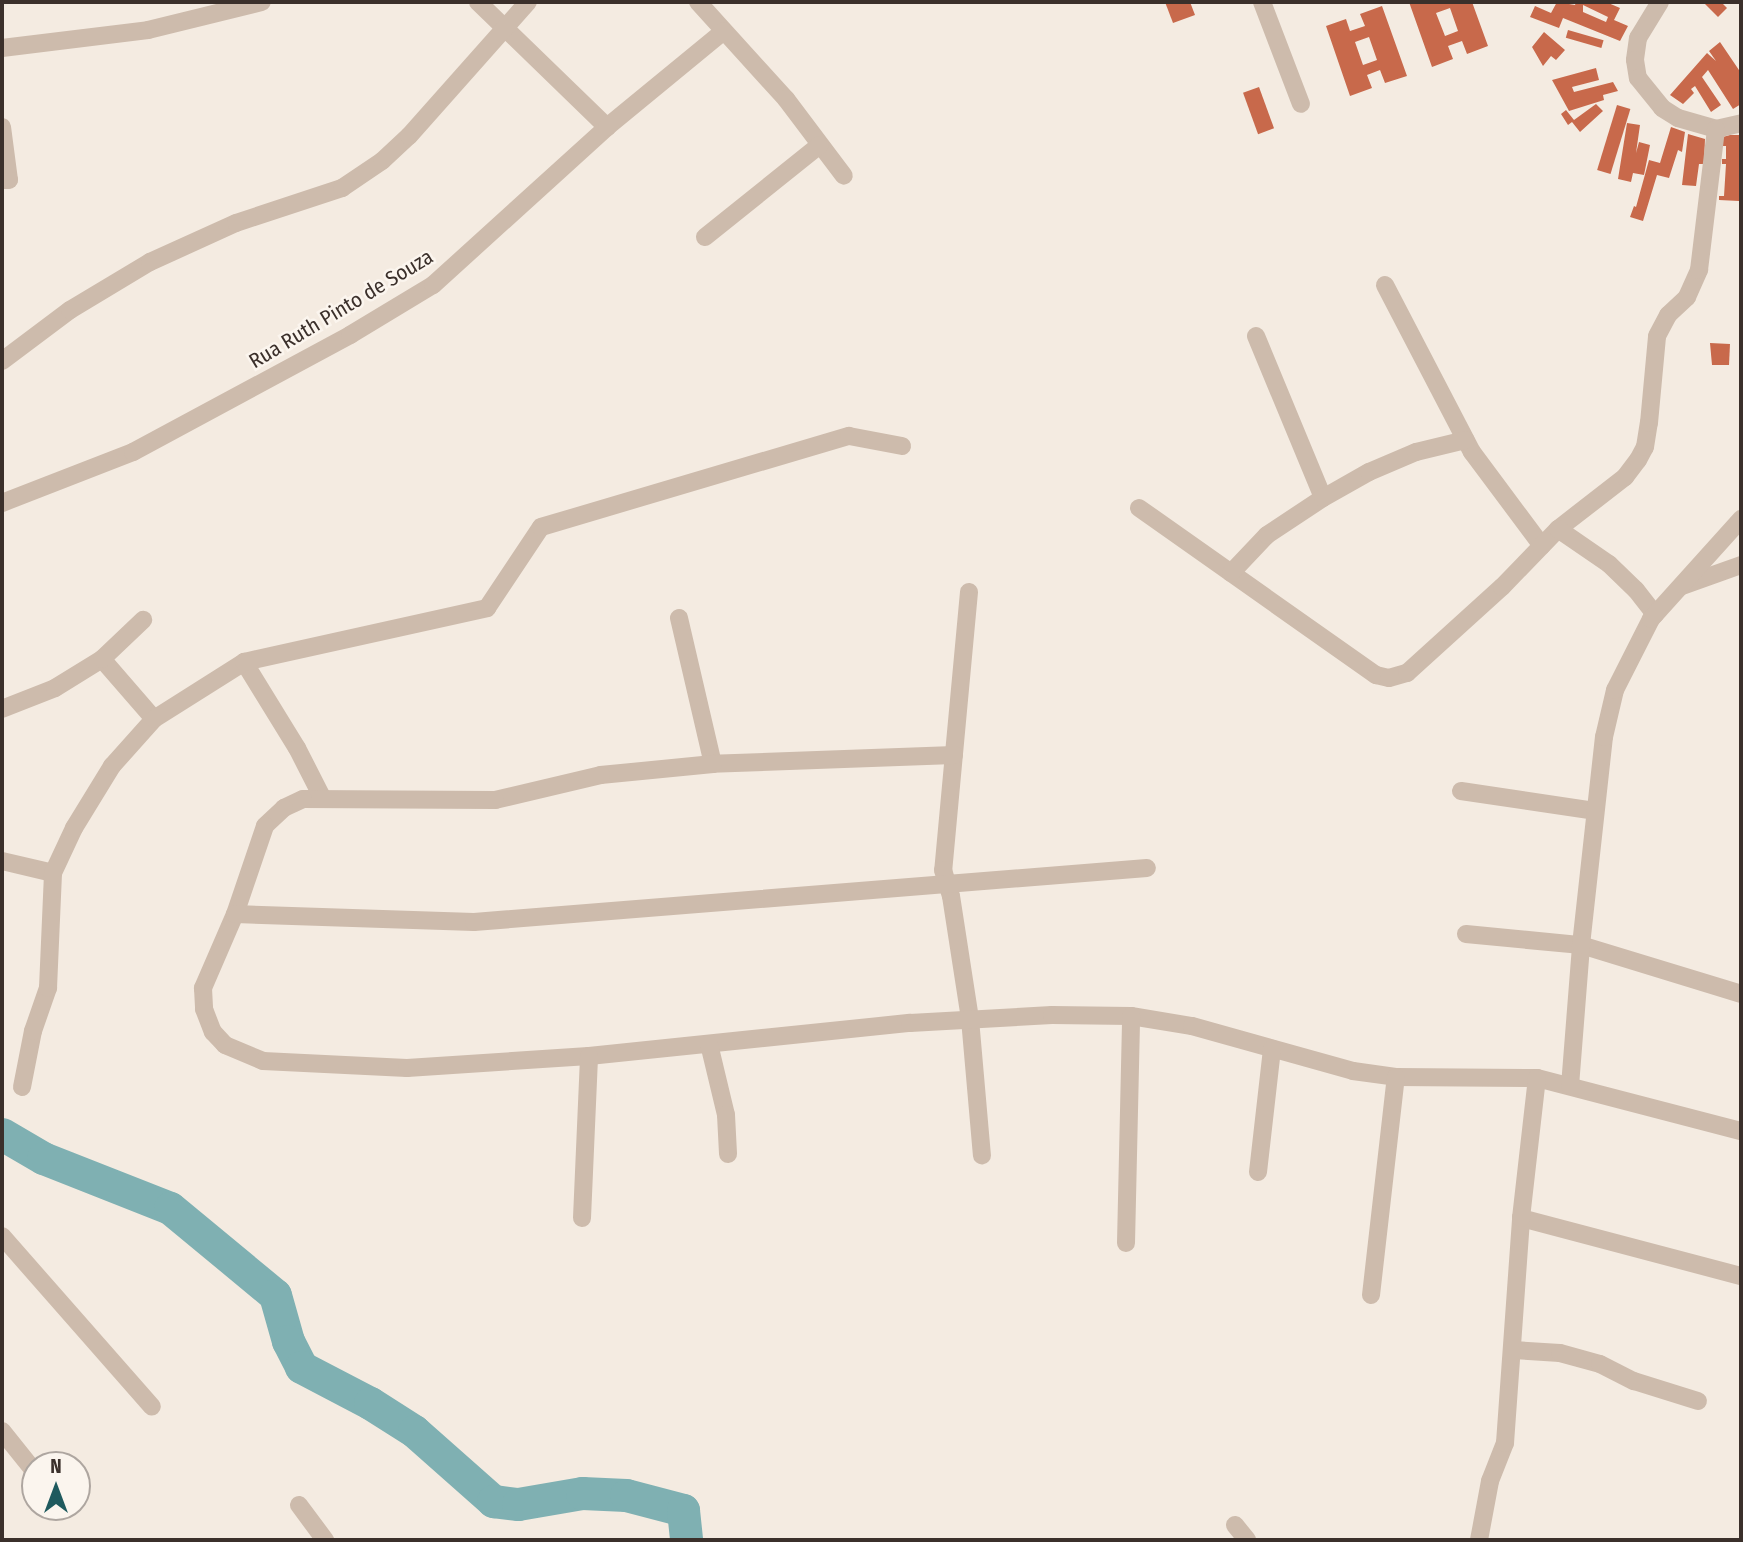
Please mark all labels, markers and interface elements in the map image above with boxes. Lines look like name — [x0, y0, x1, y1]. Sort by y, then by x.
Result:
street label: Rua Ruth Pinto de Souza — [244, 244, 438, 374]
north arrow — [21, 1451, 91, 1521]
text: N — [50, 1455, 62, 1478]

